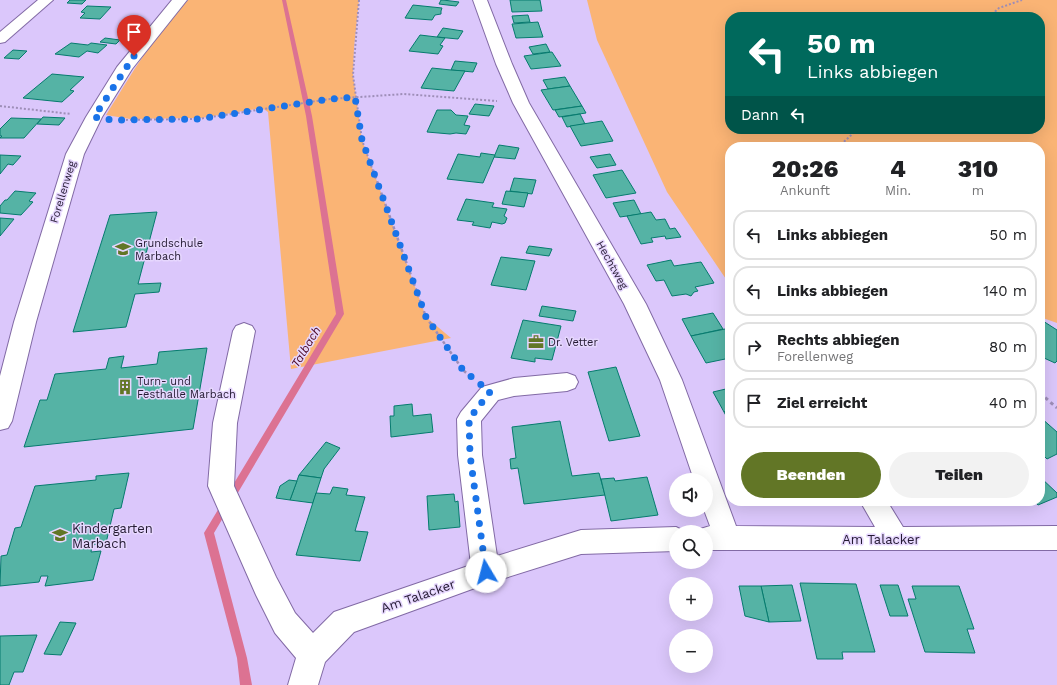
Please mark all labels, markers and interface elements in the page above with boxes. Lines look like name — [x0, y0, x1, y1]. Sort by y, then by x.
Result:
pin — [117, 15, 151, 56]
icon: arrive — [123, 21, 145, 43]
text: 50 m — [807, 27, 876, 60]
icon: left — [741, 28, 793, 80]
text: Links abbiegen — [807, 61, 938, 82]
icon: left — [787, 104, 809, 126]
text: Dann — [741, 106, 779, 124]
text: 20:26 — [772, 155, 838, 183]
text: 4 — [890, 155, 906, 183]
text: 310 — [958, 155, 998, 183]
street label: Forellenweg — [47, 159, 79, 225]
text: Ankunft — [780, 183, 830, 198]
text: Min. — [885, 183, 911, 198]
text: m — [972, 183, 984, 198]
icon: left — [743, 224, 765, 246]
text: Links abbiegen — [777, 226, 888, 244]
text: 50 m — [990, 226, 1027, 244]
place label: Grundschule Marbach — [135, 237, 203, 263]
street label: Hechtweg — [593, 239, 631, 291]
school or university icon: Grundschule Marbach — [114, 240, 132, 258]
icon: left — [743, 280, 765, 302]
text: Links abbiegen — [777, 282, 888, 300]
text: 140 m — [983, 282, 1027, 300]
water label: Talbach — [288, 324, 324, 370]
text: Rechts abbiegen — [777, 331, 899, 349]
office icon: Dr. Vetter — [527, 333, 545, 351]
place label: Dr. Vetter — [548, 336, 598, 349]
icon: right — [743, 336, 765, 358]
text: 80 m — [989, 338, 1027, 356]
text: Forellenweg — [777, 349, 853, 364]
place label: Turn- und Festhalle Marbach — [137, 375, 236, 401]
building icon: Turn- und Festhalle Marbach — [116, 378, 134, 396]
icon: arrive — [743, 392, 765, 414]
text: Ziel erreicht — [777, 394, 867, 412]
text: 40 m — [989, 394, 1027, 412]
button: Beenden — [741, 452, 881, 498]
button: Teilen — [889, 452, 1029, 498]
map controls — [669, 473, 713, 673]
button: sound — [669, 473, 713, 517]
place label: Kindergarten Marbach — [72, 521, 153, 551]
button: search — [669, 525, 713, 569]
school or university icon: Kindergarten Marbach — [51, 526, 69, 544]
street label: Am Talacker — [842, 532, 920, 547]
position arrow — [465, 551, 507, 593]
street label: Am Talacker — [379, 576, 457, 616]
button: + — [669, 577, 713, 621]
button: − — [669, 629, 713, 673]

